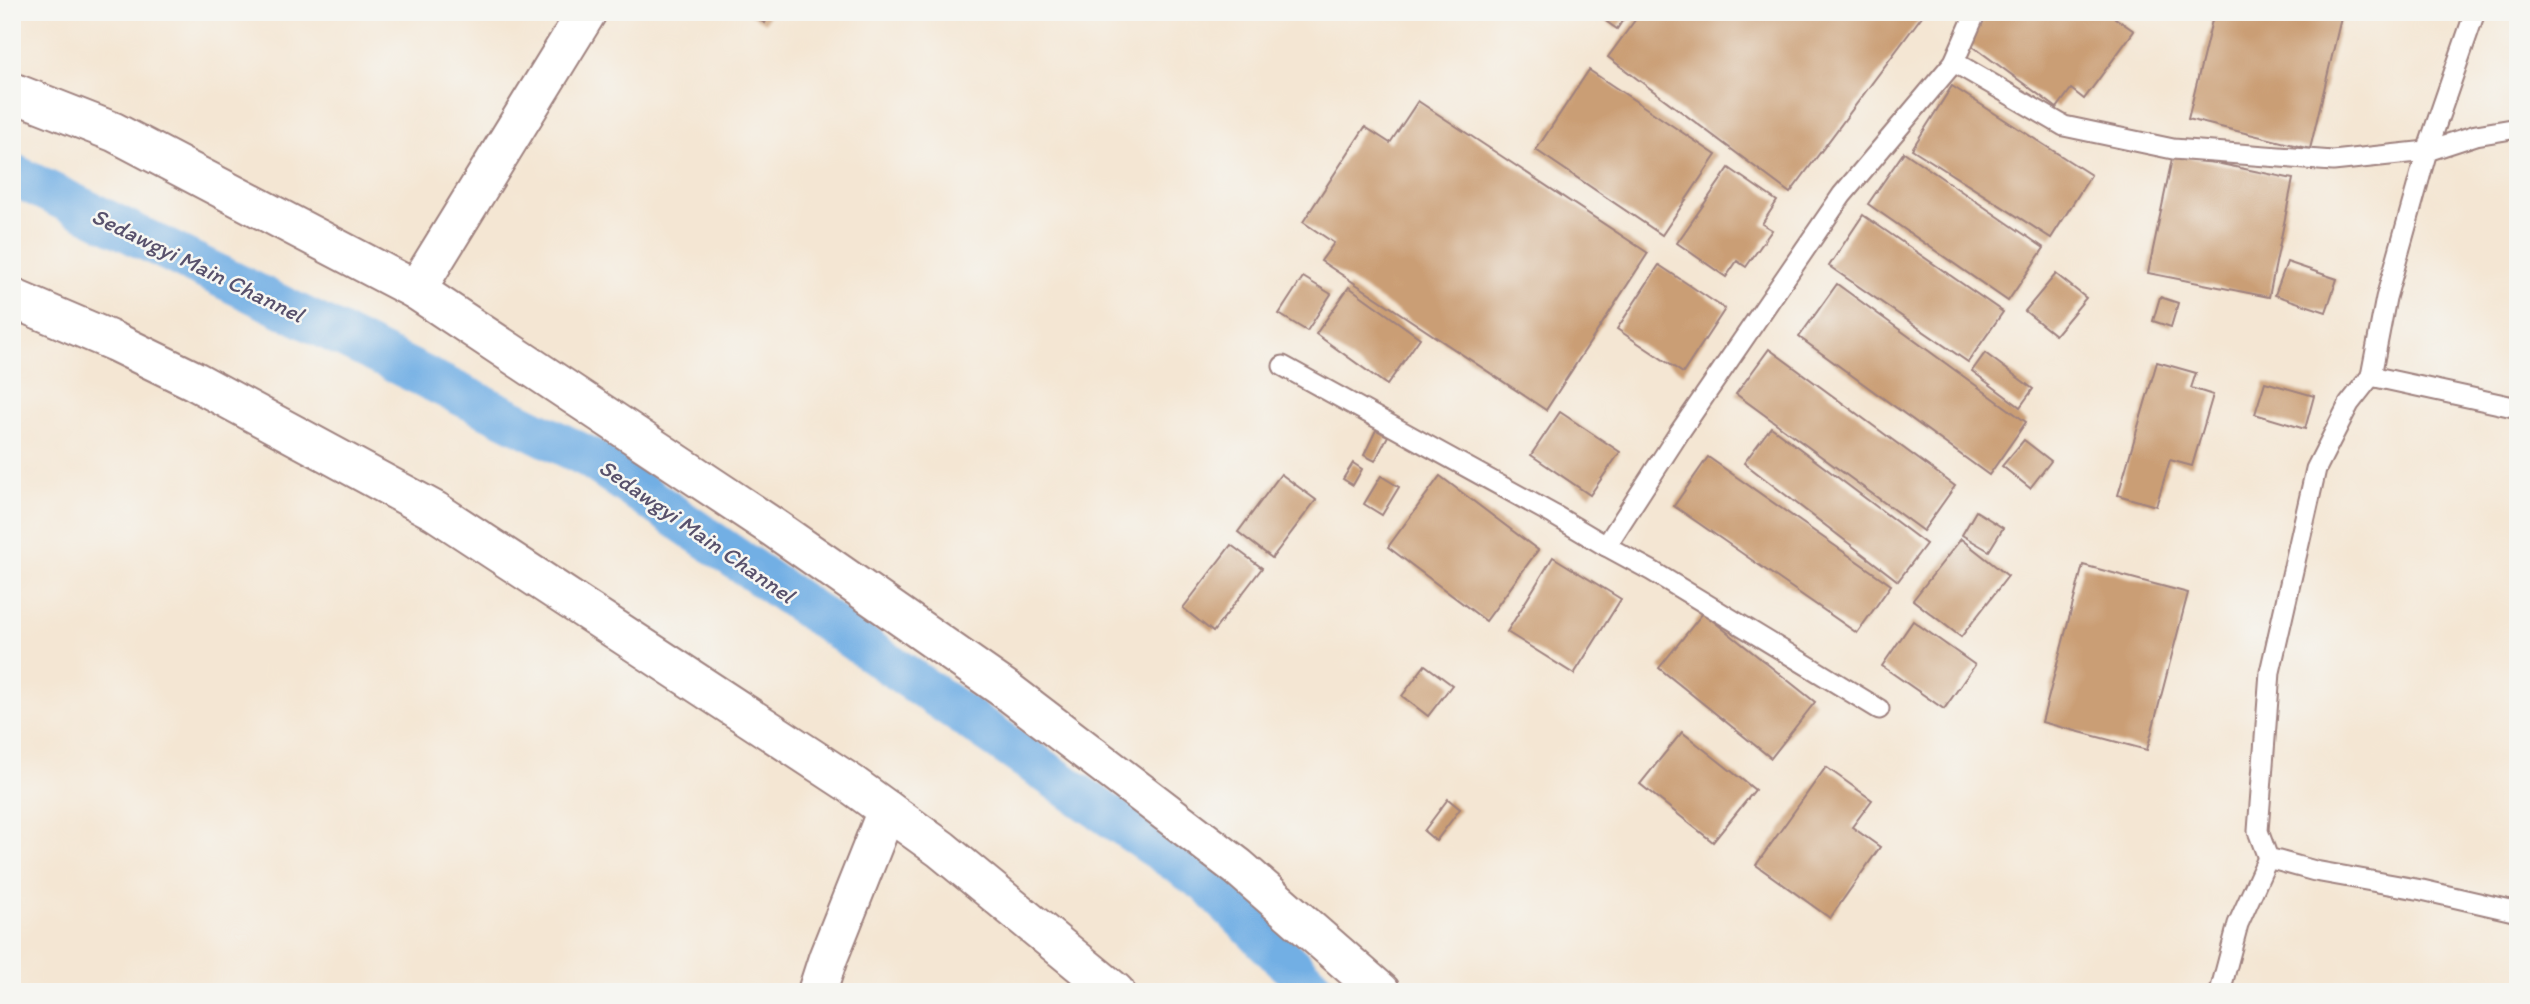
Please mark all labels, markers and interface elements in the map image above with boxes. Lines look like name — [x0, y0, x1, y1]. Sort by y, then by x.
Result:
water label: Sedawgyi Main Channel — [87, 202, 310, 329]
water label: Sedawgyi Main Channel — [594, 453, 801, 610]

